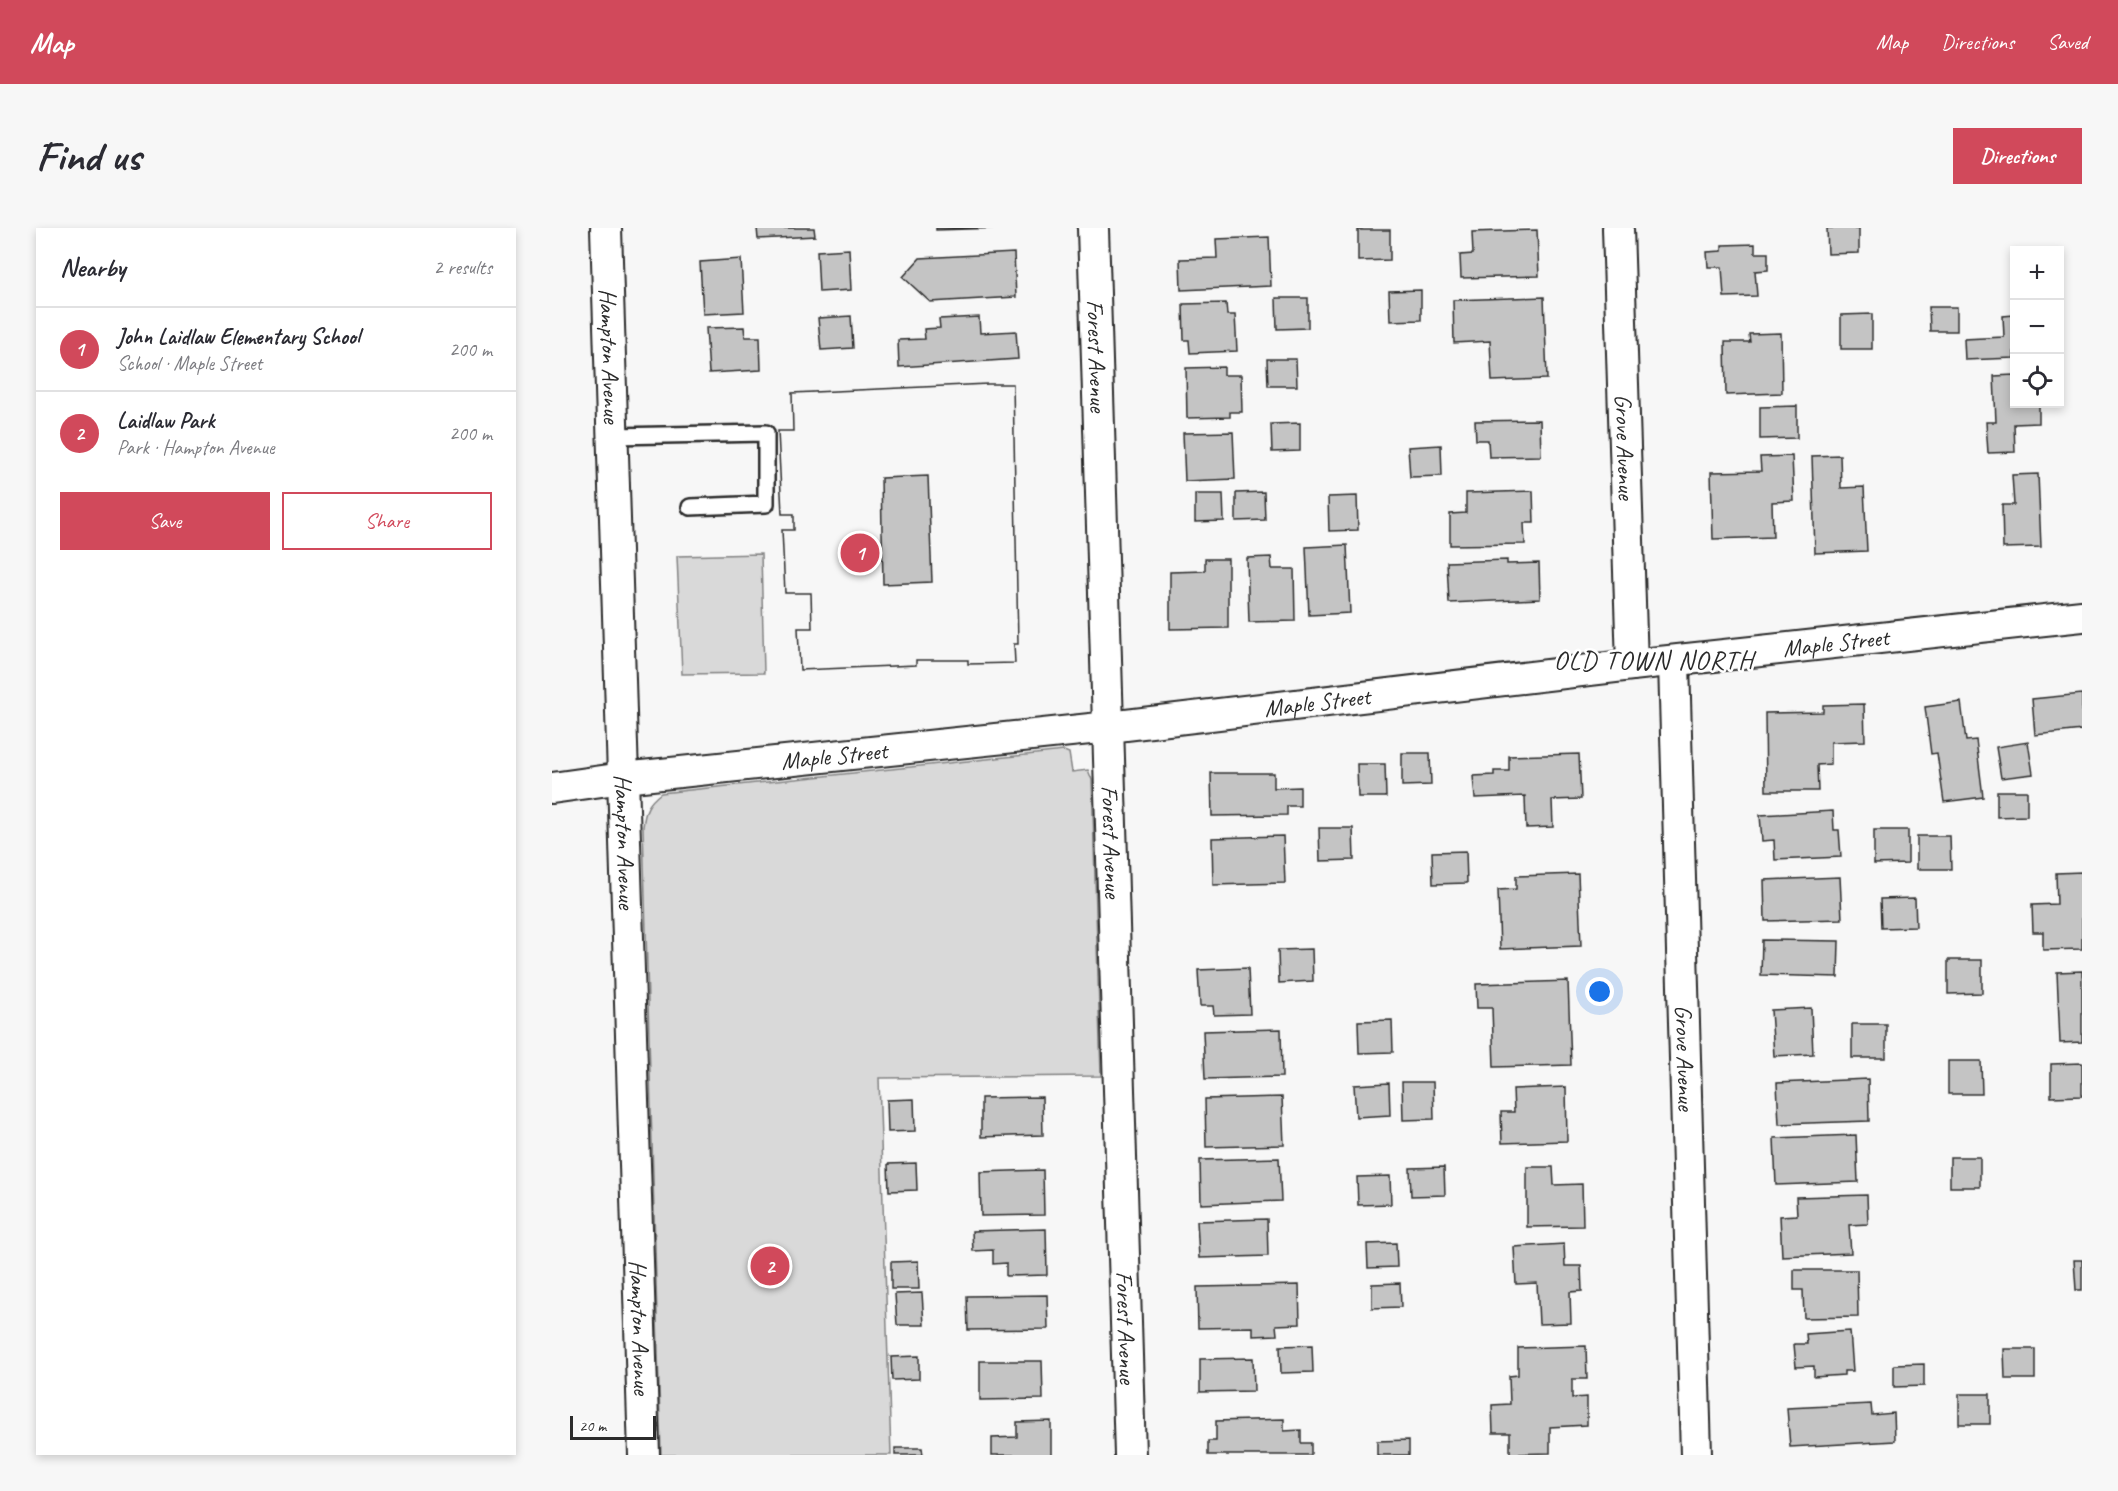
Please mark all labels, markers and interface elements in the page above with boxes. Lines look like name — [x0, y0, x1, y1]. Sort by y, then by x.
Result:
text: Map — [30, 25, 73, 60]
text: Map — [1876, 29, 1908, 55]
text: Directions — [1941, 29, 2014, 55]
text: Saved — [2047, 29, 2088, 55]
button: Directions — [1953, 128, 2082, 184]
text: Find us — [36, 130, 141, 183]
map controls — [2010, 246, 2064, 408]
button: + — [2010, 246, 2064, 300]
text: Nearby — [60, 251, 125, 284]
text: 2 results — [433, 255, 492, 280]
street label: Hampton Avenue — [593, 288, 627, 426]
street label: Forest Avenue — [1080, 299, 1114, 415]
button: − — [2010, 300, 2064, 354]
text: John Laidlaw Elementary School — [117, 323, 360, 351]
text: 1 — [75, 337, 84, 362]
text: 200 m — [449, 337, 492, 362]
text: School · Maple Street — [117, 351, 262, 376]
button: locate — [2010, 354, 2064, 408]
street label: Grove Avenue — [1608, 394, 1642, 502]
text: Laidlaw Park — [117, 407, 215, 435]
text: 2 — [75, 421, 84, 446]
text: 200 m — [449, 421, 492, 446]
text: Park · Hampton Avenue — [117, 435, 274, 460]
button: Save — [60, 492, 270, 550]
button: Share — [282, 492, 492, 550]
pin: 1 — [840, 530, 880, 576]
street label: Maple Street — [1781, 622, 1892, 663]
district label: OLD TOWN NORTH — [1554, 644, 1757, 677]
street label: Maple Street — [1263, 681, 1374, 723]
street label: Maple Street — [780, 735, 891, 776]
street label: Hampton Avenue — [608, 774, 642, 912]
street label: Forest Avenue — [1095, 785, 1128, 901]
your location — [1585, 977, 1614, 1006]
street label: Grove Avenue — [1669, 1005, 1701, 1113]
pin: 2 — [750, 1244, 790, 1288]
street label: Hampton Avenue — [623, 1260, 657, 1398]
street label: Forest Avenue — [1109, 1271, 1143, 1386]
scale bar — [570, 1413, 656, 1440]
text: 20 m — [579, 1416, 606, 1436]

